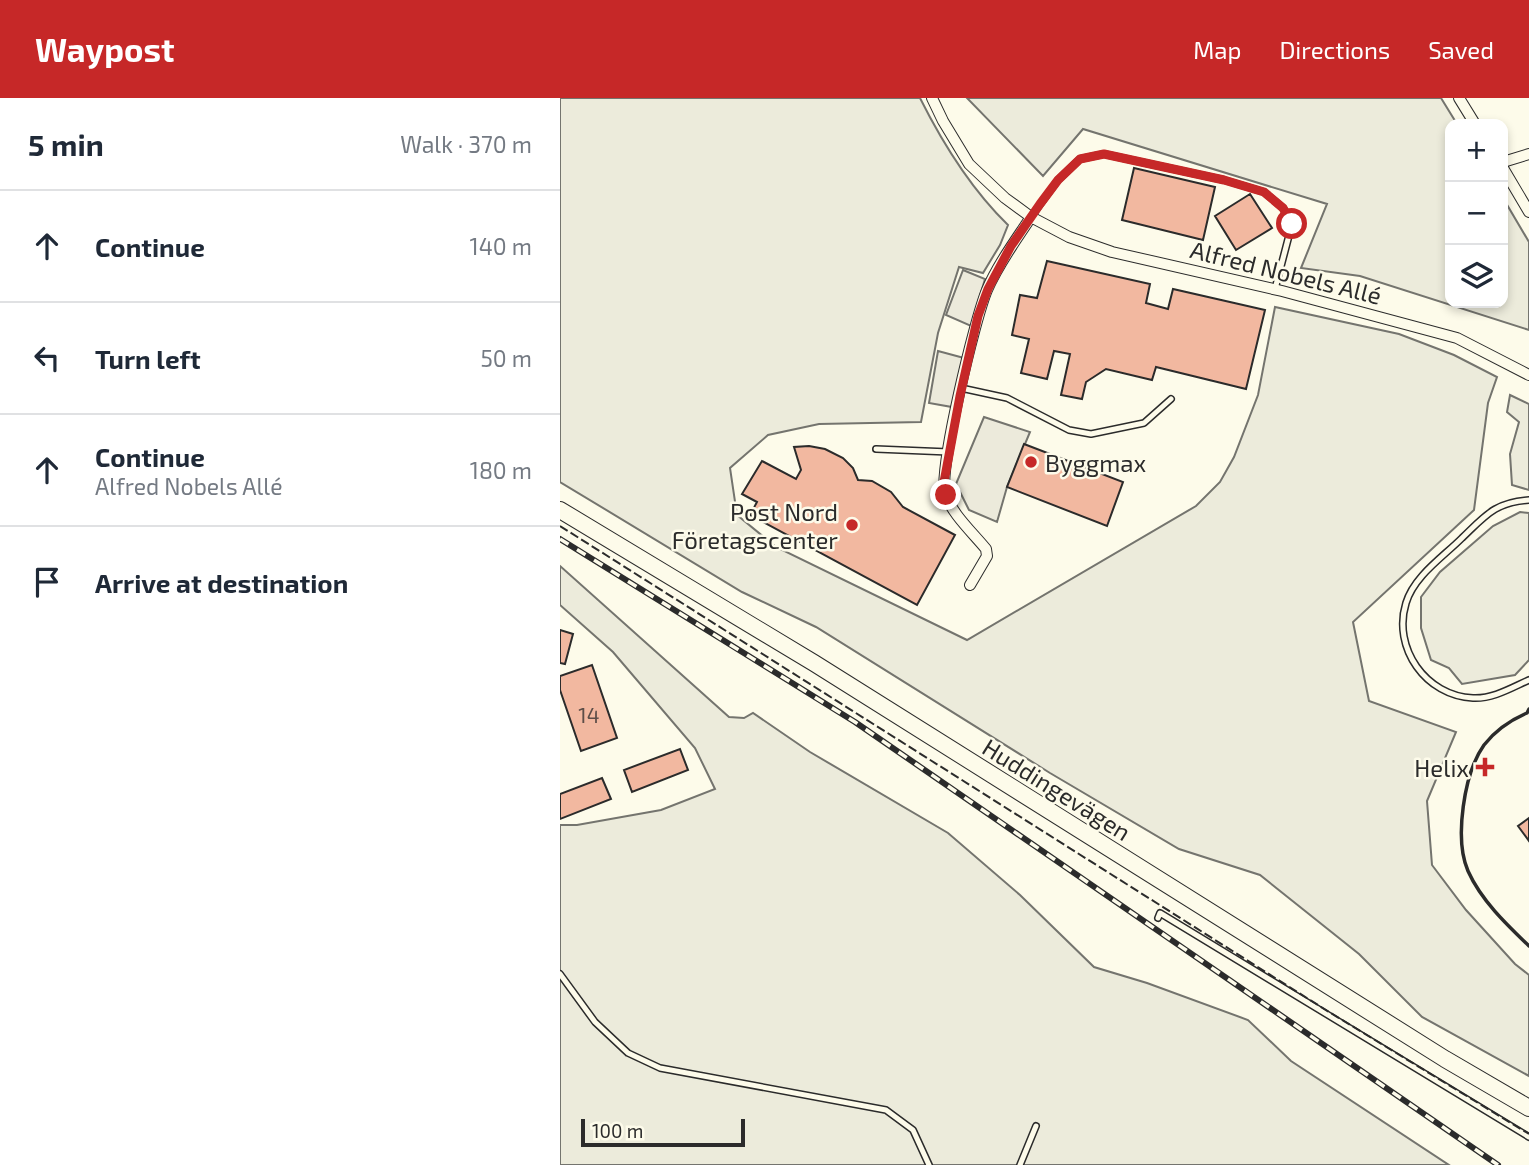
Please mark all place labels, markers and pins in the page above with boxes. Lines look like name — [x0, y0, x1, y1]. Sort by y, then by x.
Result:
place label: Byggmax — [1045, 448, 1146, 477]
marker: Byggmax — [1023, 454, 1039, 470]
place label: Post Nord Företagscenter — [672, 497, 838, 554]
marker: Post Nord Företagscenter — [844, 517, 860, 533]
place label: Helix — [1414, 753, 1469, 782]
marker: Helix — [1475, 757, 1495, 777]

